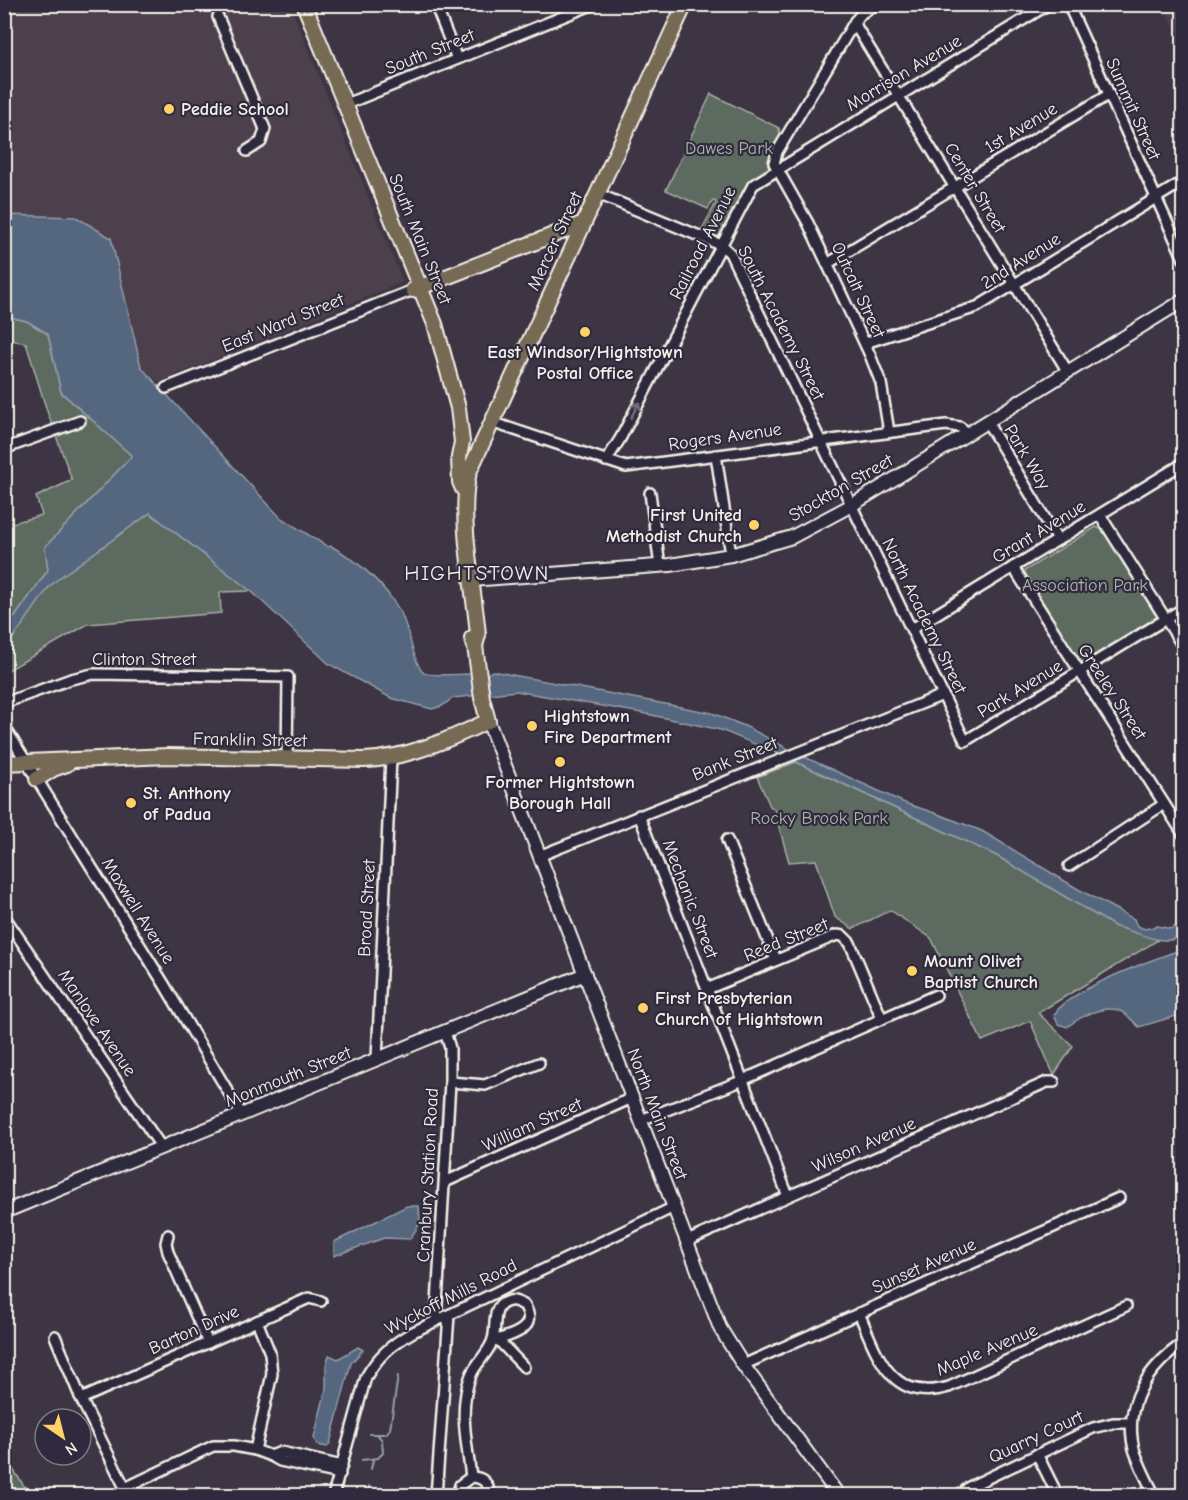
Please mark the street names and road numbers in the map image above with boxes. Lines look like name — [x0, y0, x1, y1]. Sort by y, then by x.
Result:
street label: South Street — [382, 24, 479, 79]
street label: Morrison Avenue — [843, 30, 965, 116]
street label: Summit Street — [1101, 55, 1165, 164]
street label: 1st Avenue — [981, 98, 1061, 158]
street label: Center Street — [940, 139, 1011, 238]
street label: South Main Street — [384, 171, 456, 308]
street label: Railroad Avenue — [666, 183, 740, 303]
street label: Mercer Street — [523, 187, 587, 294]
street label: 2nd Avenue — [977, 228, 1065, 294]
street label: Outcalt Street — [827, 239, 890, 342]
street label: South Academy Street — [733, 242, 829, 404]
street label: East Ward Street — [219, 289, 348, 357]
street label: Rogers Avenue — [667, 419, 783, 455]
street label: Park Way — [999, 421, 1055, 494]
street label: Stockton Street — [785, 449, 897, 526]
street label: Grant Avenue — [989, 496, 1089, 568]
street label: North Academy Street — [877, 535, 971, 698]
street label: Greeley Street — [1073, 640, 1151, 744]
street label: Clinton Street — [92, 649, 197, 670]
street label: Park Avenue — [974, 655, 1066, 723]
street label: Franklin Street — [193, 729, 308, 752]
street label: Bank Street — [689, 732, 782, 786]
street label: Mechanic Street — [658, 837, 723, 962]
street label: Maxwell Avenue — [97, 854, 179, 968]
street label: Broad Street — [354, 858, 380, 957]
street label: Reed Street — [741, 913, 832, 966]
street label: Manlove Avenue — [53, 965, 141, 1081]
street label: Monmouth Street — [222, 1042, 355, 1112]
street label: North Main Street — [622, 1045, 692, 1183]
street label: Cranbury Station Road — [413, 1087, 443, 1263]
street label: William Street — [479, 1093, 586, 1156]
street label: Wilson Avenue — [809, 1113, 919, 1177]
street label: Sunset Avenue — [869, 1234, 979, 1298]
street label: Wyckoff Mills Road — [381, 1255, 521, 1339]
street label: Barton Drive — [146, 1301, 242, 1359]
street label: Maple Avenue — [933, 1319, 1041, 1381]
street label: Quarry Court — [985, 1406, 1087, 1468]

